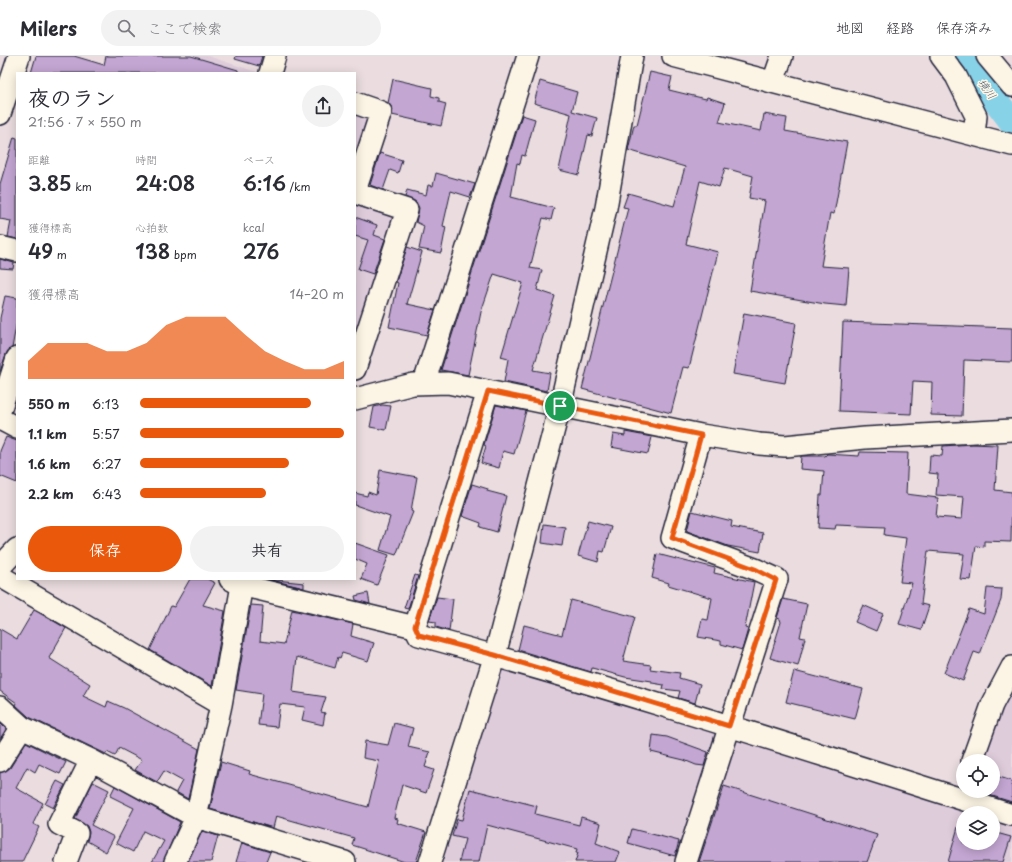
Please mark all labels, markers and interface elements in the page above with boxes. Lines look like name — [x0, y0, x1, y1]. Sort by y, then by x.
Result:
search box — [101, 10, 381, 46]
text: Milers — [20, 14, 77, 42]
text: ここで検索 — [147, 16, 222, 39]
icon: search — [115, 17, 137, 39]
text: 地図 — [836, 17, 864, 38]
text: 経路 — [886, 17, 914, 38]
text: 保存済み — [936, 17, 992, 38]
water label: 境川 — [974, 75, 1001, 103]
text: 夜のラン — [28, 80, 116, 113]
button: share — [302, 85, 344, 127]
text: 21:56 · 7 × 550 m — [28, 112, 142, 131]
text: 距離 — [28, 151, 50, 168]
text: 時間 — [135, 151, 157, 168]
text: ペース — [243, 151, 275, 168]
text: 3.85 — [28, 168, 72, 198]
text: 24:08 — [135, 168, 195, 198]
text: 6:16 — [243, 168, 286, 198]
text: km — [72, 178, 92, 195]
text: /km — [286, 178, 311, 195]
text: 獲得標高 — [28, 219, 72, 236]
text: 心拍数 — [135, 219, 168, 236]
text: kcal — [243, 219, 265, 236]
text: 49 — [28, 236, 53, 266]
text: 138 — [135, 236, 170, 266]
text: 276 — [243, 236, 279, 266]
text: m — [53, 246, 67, 263]
text: bpm — [170, 246, 197, 263]
text: 獲得標高 — [28, 284, 80, 303]
text: 14–20 m — [290, 284, 344, 303]
pin — [543, 389, 577, 423]
text: 550 m — [28, 394, 70, 413]
text: 6:13 — [92, 394, 119, 413]
icon: arrive — [549, 395, 571, 417]
text: 1.1 km — [28, 424, 67, 443]
text: 5:57 — [92, 424, 120, 443]
text: 1.6 km — [28, 454, 70, 473]
text: 6:27 — [92, 454, 121, 473]
text: 2.2 km — [28, 484, 74, 503]
text: 6:43 — [92, 484, 122, 503]
button: 保存 — [28, 526, 182, 572]
button: 共有 — [190, 526, 344, 572]
map controls — [956, 754, 1000, 850]
button: locate — [956, 754, 1000, 798]
button: layers — [956, 806, 1000, 850]

